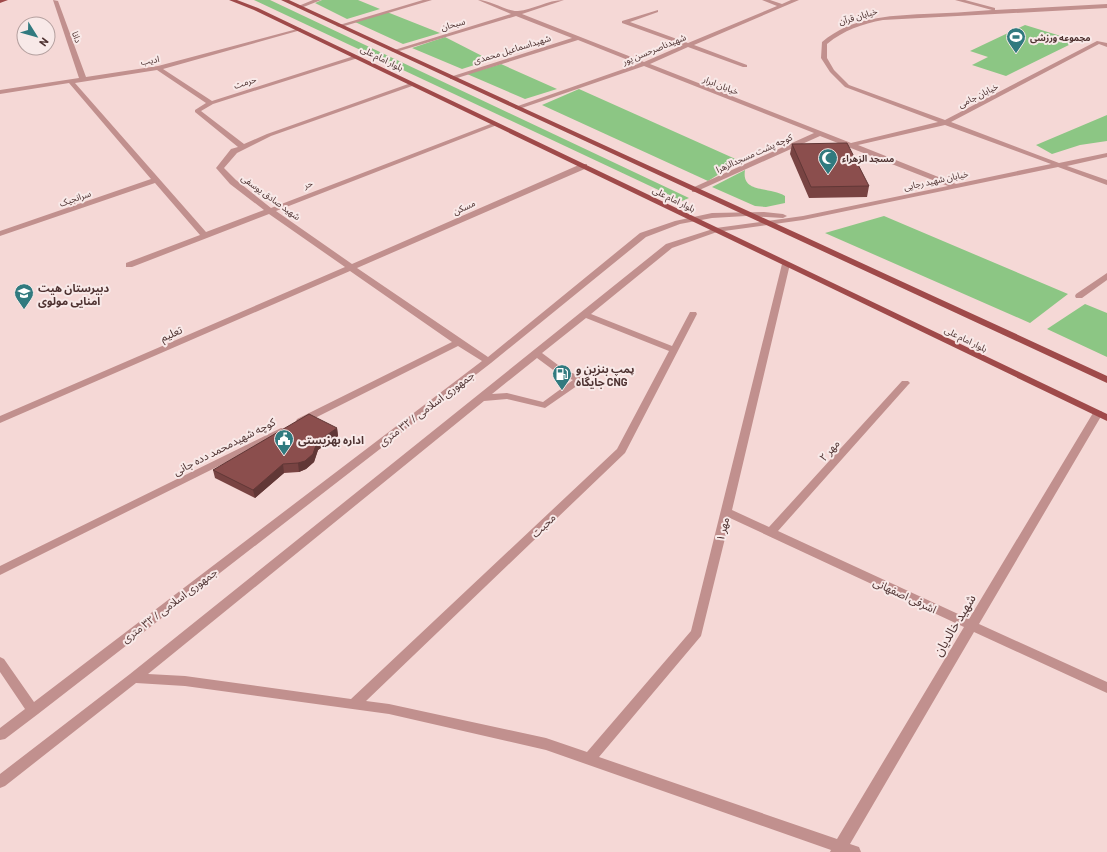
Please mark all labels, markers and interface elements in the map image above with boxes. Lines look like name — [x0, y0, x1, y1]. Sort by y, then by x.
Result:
street label: خیابان قرآن — [837, 5, 879, 28]
street label: سبحان — [440, 15, 466, 33]
north arrow — [16, 16, 56, 56]
sports icon: مجموعه ورزشی — [1005, 26, 1027, 54]
street label: دانا — [70, 30, 84, 44]
street label: شهیدناصرحسن پور — [620, 31, 688, 68]
street label: شهیداسماعیل محمدی — [472, 32, 552, 66]
place label: مجموعه ورزشی — [1030, 32, 1091, 44]
text: N — [37, 35, 52, 49]
street label: بلوار امام علی — [358, 43, 405, 75]
street label: ادیب — [140, 53, 160, 67]
street label: حرمت — [232, 73, 258, 92]
street label: خیابان ابرار — [700, 73, 741, 98]
street label: خیابان جامی — [956, 80, 1000, 110]
street label: کوچه پشت مسجدالزهرا — [714, 131, 795, 176]
mosque icon: مسجد الزهراء — [817, 147, 839, 175]
place label: مسجد الزهراء — [842, 153, 894, 165]
street label: خیابان شهید رجایی — [903, 168, 970, 193]
street label: شهید صادق یوسفی — [239, 172, 303, 223]
street label: حر — [301, 177, 314, 192]
street label: بلوار امام علی — [650, 184, 697, 216]
street label: سرانجیک — [58, 187, 93, 209]
street label: مسکن — [451, 197, 477, 217]
place label: دبیرستان هیت امنایی مولوی — [38, 281, 110, 308]
school or university icon: دبیرستان هیت امنایی مولوی — [13, 282, 35, 310]
street label: تعلیم — [158, 322, 185, 346]
street label: بلوار امام علی — [942, 324, 989, 356]
place label: پمپ بنزین و جایگاه CNG — [576, 362, 635, 389]
fuel station icon: پمپ بنزین و جایگاه CNG — [551, 363, 573, 391]
street label: جمهوری اسلامی / ۳۲ متری — [376, 368, 477, 449]
street label: کوچه شهیدمحمد دده جانی — [171, 414, 279, 479]
public building icon: اداره بهزیستی — [273, 428, 295, 456]
place label: اداره بهزیستی — [298, 433, 364, 447]
street label: مهر ۲ — [816, 436, 843, 464]
street label: محبت — [528, 510, 559, 540]
street label: مهر ۱ — [713, 515, 732, 543]
street label: جمهوری اسلامی / ۳۲ متری — [119, 565, 220, 646]
street label: اشرفی اصفهانی — [871, 575, 939, 616]
street label: شهید خالدیان — [929, 591, 980, 659]

